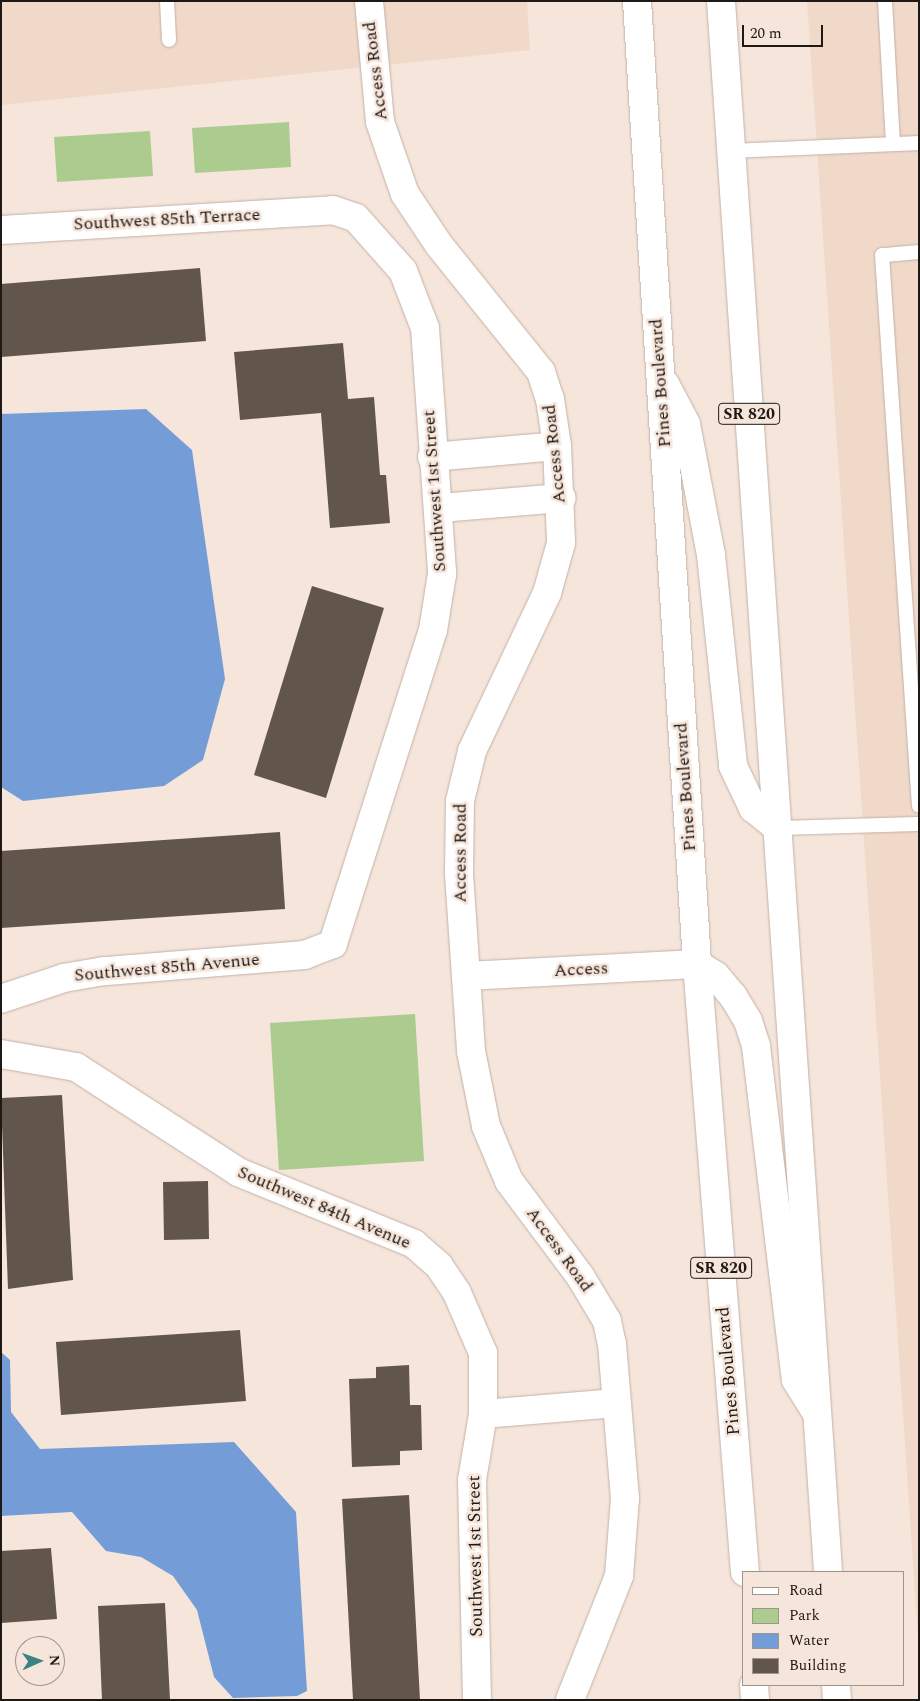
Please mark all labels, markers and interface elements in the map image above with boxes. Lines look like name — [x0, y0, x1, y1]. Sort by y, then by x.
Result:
scale bar — [745, 15, 826, 47]
street label: Access Road — [359, 20, 393, 122]
text: 20 m — [750, 22, 782, 45]
street label: Southwest 85th Terrace — [73, 204, 261, 236]
street label: Pines Boulevard — [646, 318, 676, 448]
road number: SR 820 — [718, 400, 780, 428]
street label: Access Road — [539, 403, 571, 505]
street label: Southwest 1st Street — [419, 410, 451, 572]
street label: Pines Boulevard — [671, 722, 701, 852]
street label: Access Road — [450, 803, 472, 903]
street label: Southwest 85th Avenue — [73, 949, 261, 987]
street label: Access — [553, 958, 609, 982]
street label: Southwest 84th Avenue — [234, 1162, 414, 1254]
street label: Access Road — [521, 1203, 597, 1297]
road number: SR 820 — [690, 1254, 752, 1282]
street label: Pines Boulevard — [713, 1306, 745, 1436]
street label: Southwest 1st Street — [464, 1475, 488, 1637]
legend — [742, 1571, 905, 1686]
text: Road — [789, 1579, 823, 1602]
text: Park — [789, 1604, 820, 1627]
text: Water — [789, 1629, 829, 1652]
north arrow — [15, 1636, 65, 1686]
text: N — [44, 1654, 65, 1667]
text: Building — [789, 1654, 846, 1677]

